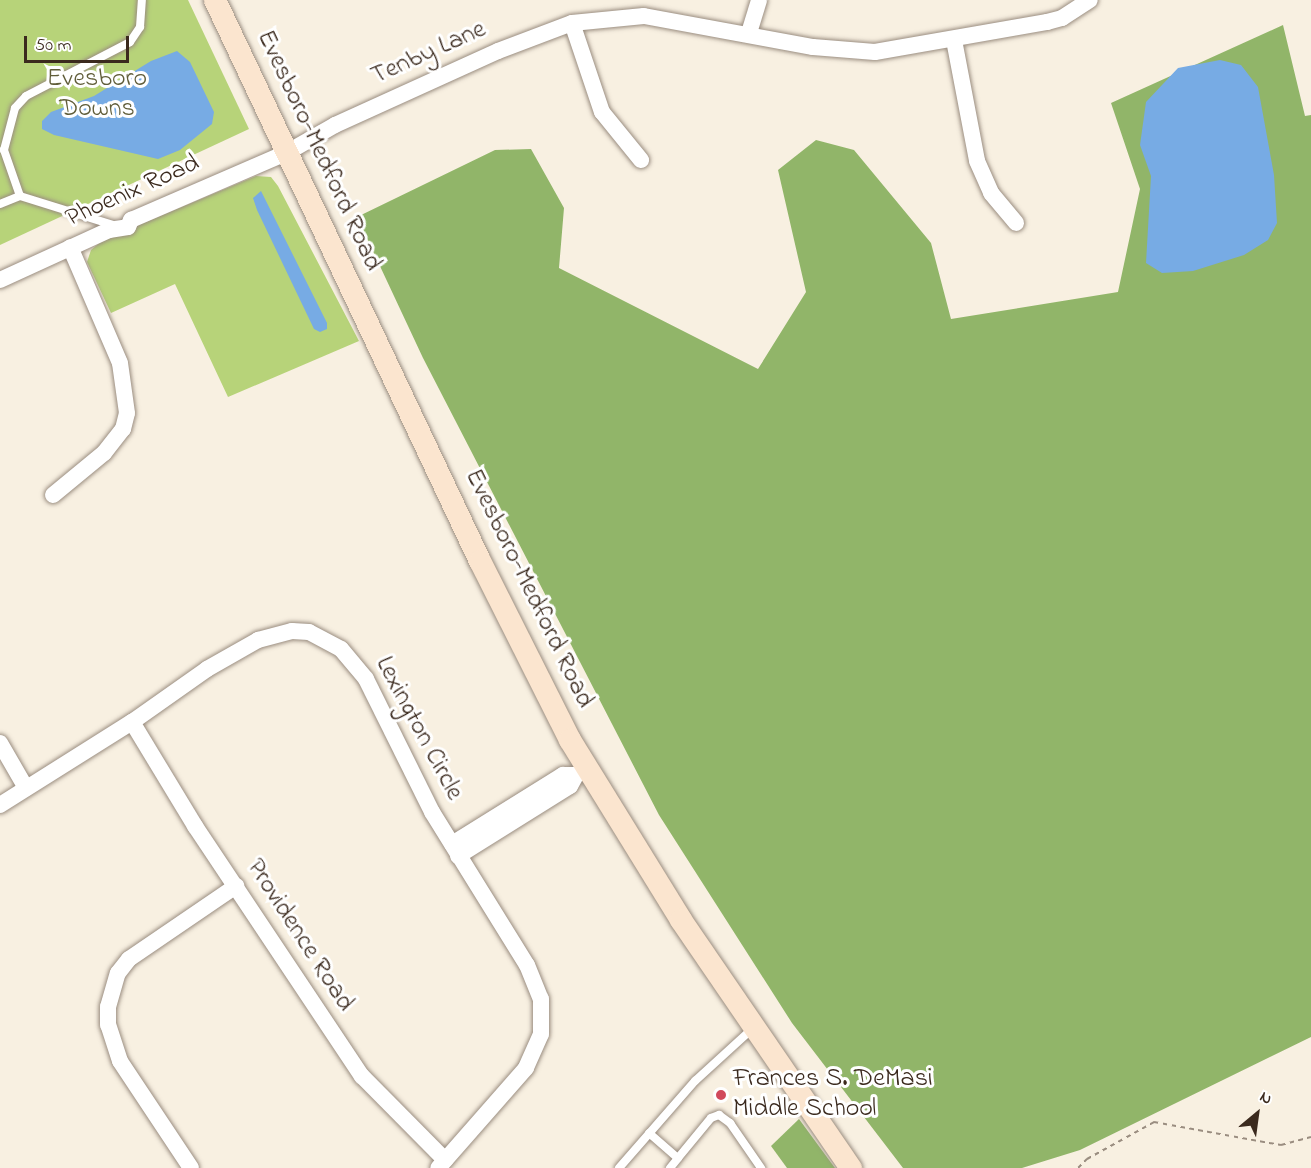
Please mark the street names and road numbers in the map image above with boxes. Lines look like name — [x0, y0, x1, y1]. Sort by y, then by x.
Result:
street label: Tenby Lane — [367, 15, 491, 93]
street label: Evesboro-Medford Road — [249, 26, 387, 276]
street label: Phoenix Road — [61, 149, 205, 235]
street label: Evesboro-Medford Road — [457, 465, 599, 713]
street label: Lexington Circle — [367, 652, 469, 806]
street label: Providence Road — [238, 854, 360, 1018]

